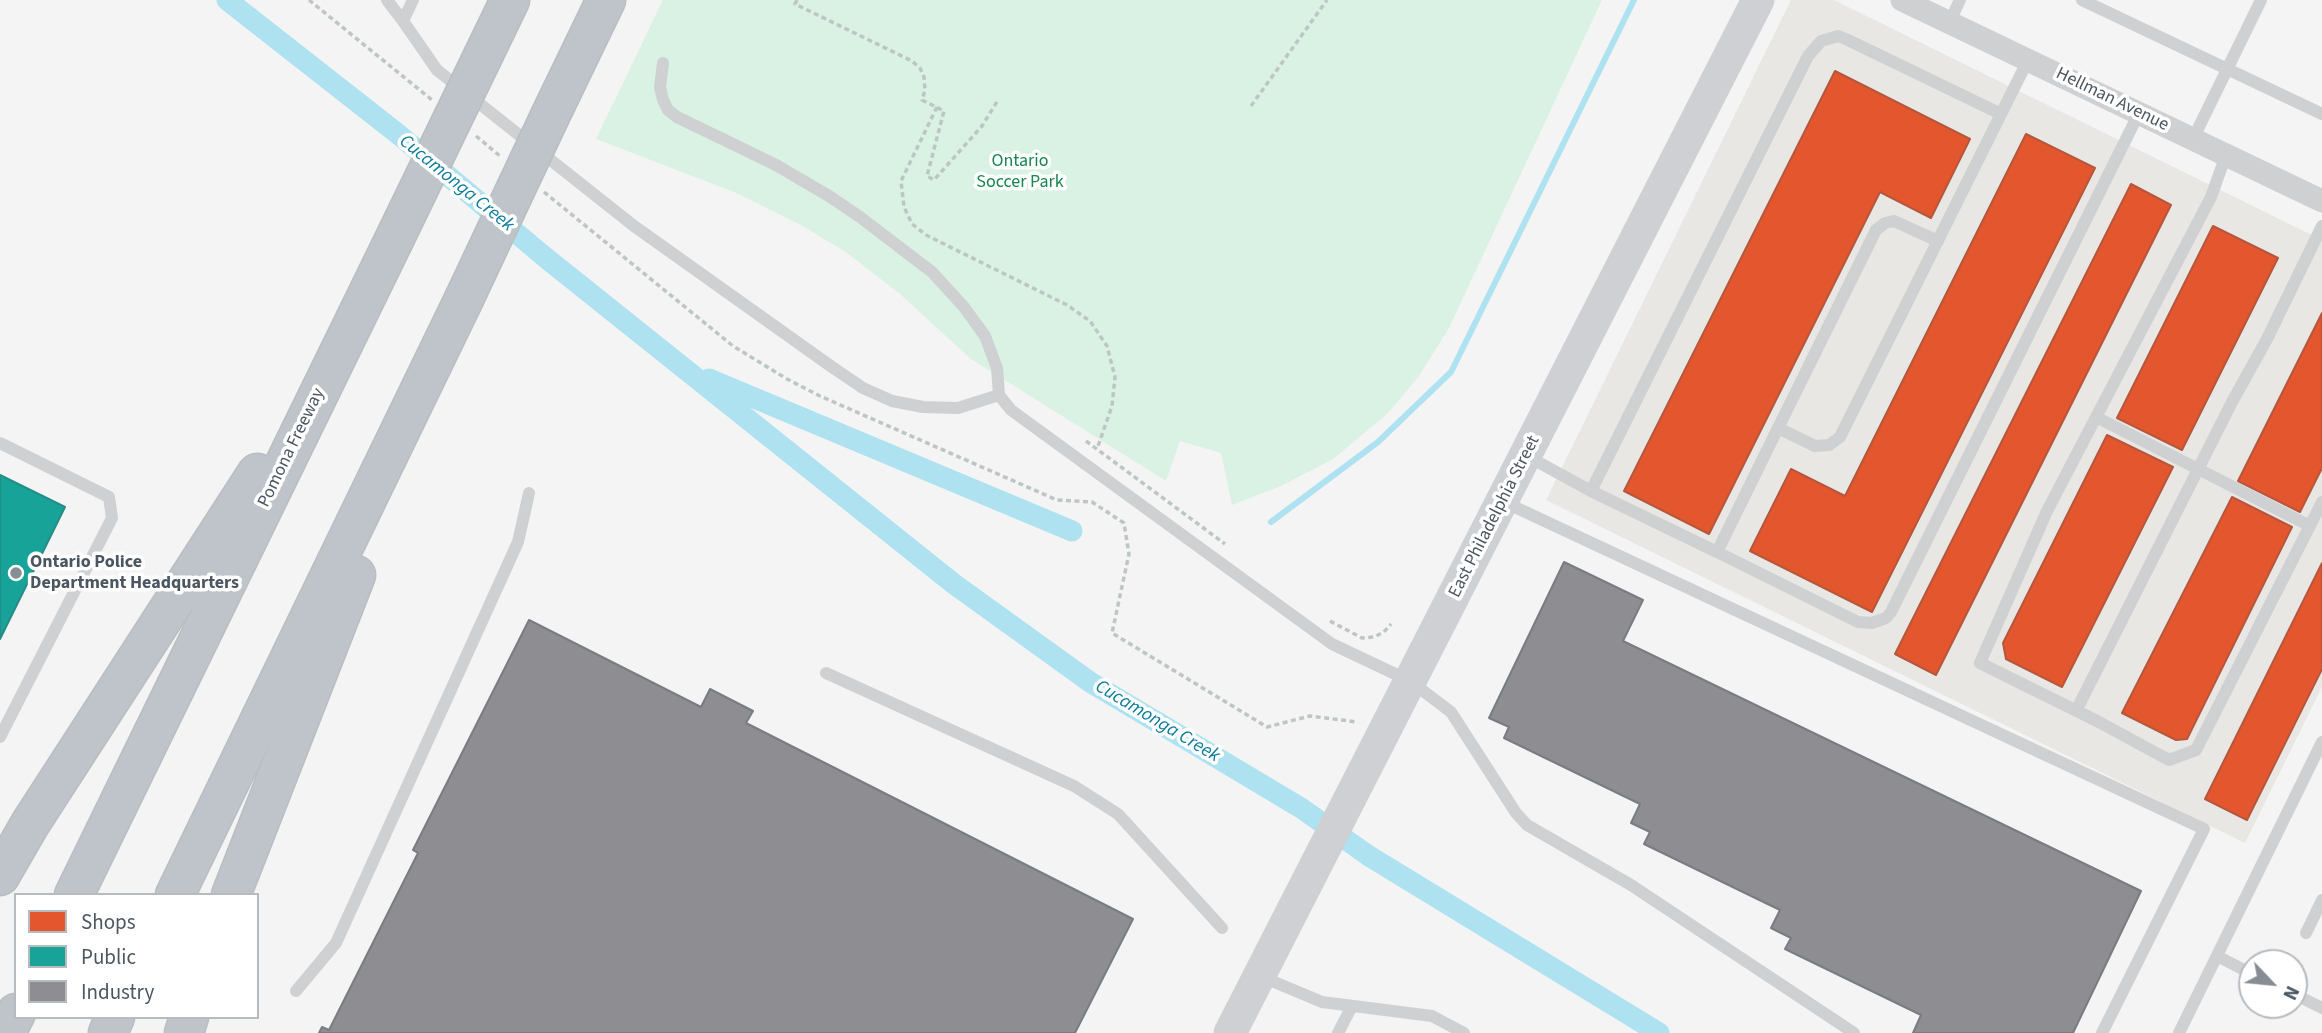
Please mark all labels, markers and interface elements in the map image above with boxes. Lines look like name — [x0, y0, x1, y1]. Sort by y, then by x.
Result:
street label: Hellman Avenue — [2052, 63, 2172, 137]
water label: Cucamonga Creek — [394, 131, 518, 237]
park label: Ontario Soccer Park — [976, 151, 1064, 194]
street label: Pomona Freeway — [254, 385, 330, 511]
street label: East Philadelphia Street — [1445, 432, 1545, 602]
place label: Ontario Police Department Headquarters — [30, 552, 239, 594]
marker: Ontario Police Department Headquarters — [8, 565, 24, 581]
water label: Cucamonga Creek — [1091, 676, 1223, 768]
legend — [14, 893, 259, 1019]
text: Shops — [81, 907, 135, 937]
text: Public — [81, 942, 136, 972]
north arrow — [2238, 949, 2308, 1019]
text: Industry — [81, 977, 154, 1007]
text: N — [2276, 981, 2305, 1004]

